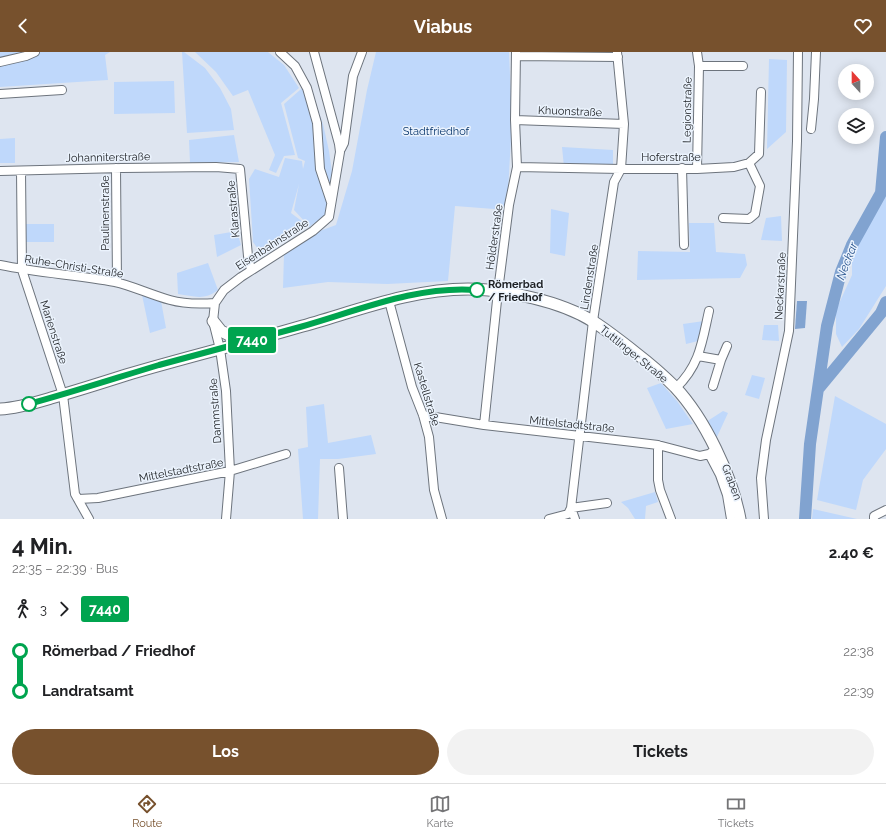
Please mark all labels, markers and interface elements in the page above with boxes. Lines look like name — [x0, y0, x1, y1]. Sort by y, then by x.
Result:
icon: back — [12, 15, 34, 37]
icon: heart — [852, 15, 874, 37]
text: Viabus — [414, 16, 472, 37]
north arrow — [838, 64, 874, 100]
map controls — [838, 64, 874, 144]
street label: Legionstraße — [680, 76, 695, 143]
street label: Khuonstraße — [538, 104, 603, 119]
button: layers — [838, 108, 874, 144]
park label: Stadtfriedhof — [403, 125, 470, 138]
street label: Johanniterstraße — [66, 150, 151, 165]
street label: Hoferstraße — [641, 151, 701, 164]
street label: Paulinenstraße — [99, 175, 112, 251]
street label: Klarastraße — [224, 179, 242, 238]
street label: Hölderstraße — [483, 203, 506, 271]
street label: Eisenbahnstraße — [233, 216, 312, 273]
water label: Neckar — [833, 239, 861, 282]
street label: Lindenstraße — [578, 243, 601, 311]
street label: Neckarstraße — [772, 251, 789, 320]
street label: Ruhe-Christi-Straße — [24, 252, 125, 281]
place label: Römerbad / Friedhof — [488, 278, 543, 304]
marker: Römerbad / Friedhof — [469, 282, 485, 298]
street label: Marienstraße — [37, 299, 70, 366]
street label: Tuttlinger Straße — [597, 323, 671, 386]
line badge: 7440 — [224, 327, 280, 353]
text: 7440 — [236, 332, 268, 348]
street label: Kastellstraße — [411, 361, 443, 428]
street label: Dammstraße — [207, 377, 224, 444]
unlabelled marker — [21, 396, 37, 412]
street label: Mittelstadtstraße — [529, 414, 616, 435]
street label: Mittelstadtstraße — [138, 456, 225, 485]
street label: Graben — [719, 462, 744, 502]
text: 4 Min. — [12, 533, 73, 559]
text: 2.40 € — [829, 544, 874, 562]
text: 22:35 – 22:39 · Bus — [12, 561, 118, 576]
icon: walk — [12, 598, 34, 620]
icon: forward — [53, 598, 75, 620]
text: 7440 — [89, 601, 121, 617]
text: 3 — [40, 602, 47, 617]
text: Römerbad / Friedhof — [42, 642, 195, 660]
text: 22:38 — [843, 644, 874, 659]
text: Landratsamt — [42, 682, 134, 700]
text: 22:39 — [843, 684, 874, 699]
button: Los — [12, 729, 439, 775]
button: Tickets — [447, 729, 874, 775]
tab: Route — [132, 793, 162, 830]
tab: Karte — [427, 793, 454, 830]
tab: Tickets — [718, 793, 754, 830]

